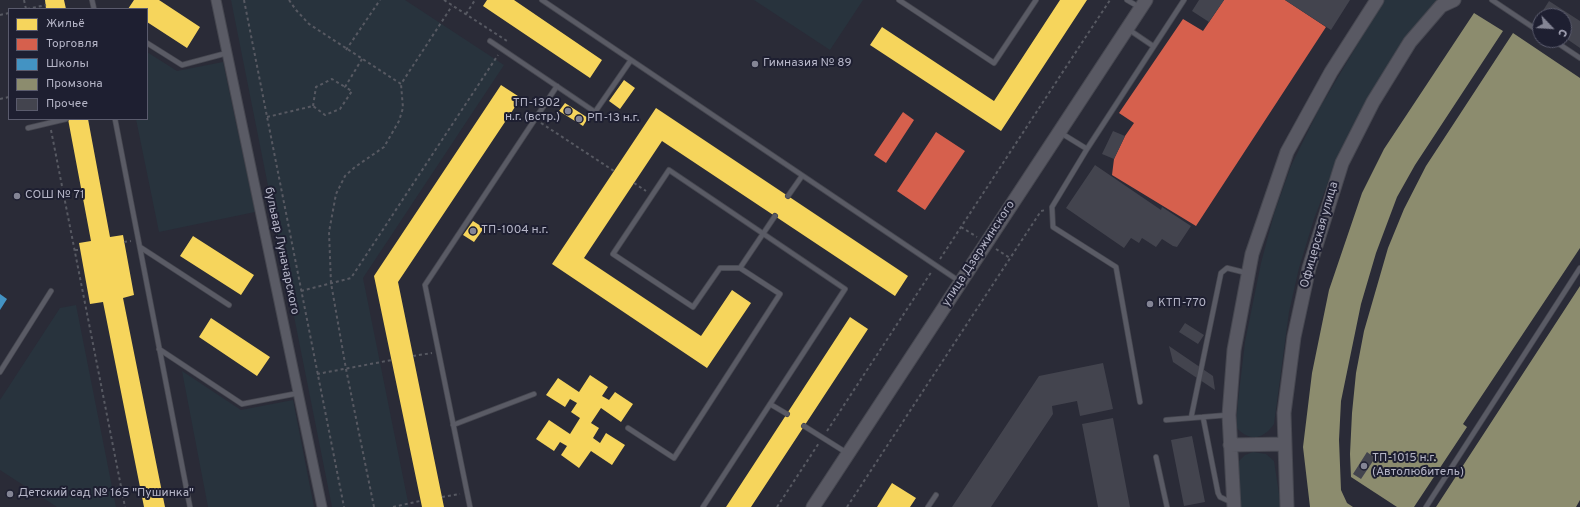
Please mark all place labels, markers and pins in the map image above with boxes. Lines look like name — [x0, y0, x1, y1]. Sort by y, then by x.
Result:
place label: Гимназия № 89 — [763, 57, 852, 71]
marker: Гимназия № 89 — [750, 59, 760, 69]
place label: ТП-1302 н.г. (встр.) — [505, 97, 560, 125]
marker: ТП-1302 н.г. (встр.) — [563, 106, 573, 116]
place label: РП-13 н.г. — [587, 112, 639, 126]
marker: РП-13 н.г. — [574, 114, 584, 124]
place label: СОШ № 71 — [25, 189, 84, 203]
marker: СОШ № 71 — [12, 191, 22, 201]
place label: ТП-1004 н.г. — [481, 224, 548, 238]
marker: ТП-1004 н.г. — [468, 226, 478, 236]
place label: КТП-770 — [1158, 297, 1206, 311]
marker: КТП-770 — [1145, 299, 1155, 309]
place label: ТП-1015 н.г. (Автолюбитель) — [1372, 452, 1464, 480]
marker: ТП-1015 н.г. (Автолюбитель) — [1359, 461, 1369, 471]
place label: Детский сад № 165 "Пушинка" — [18, 487, 194, 501]
marker: Детский сад № 165 "Пушинка" — [5, 489, 15, 499]

